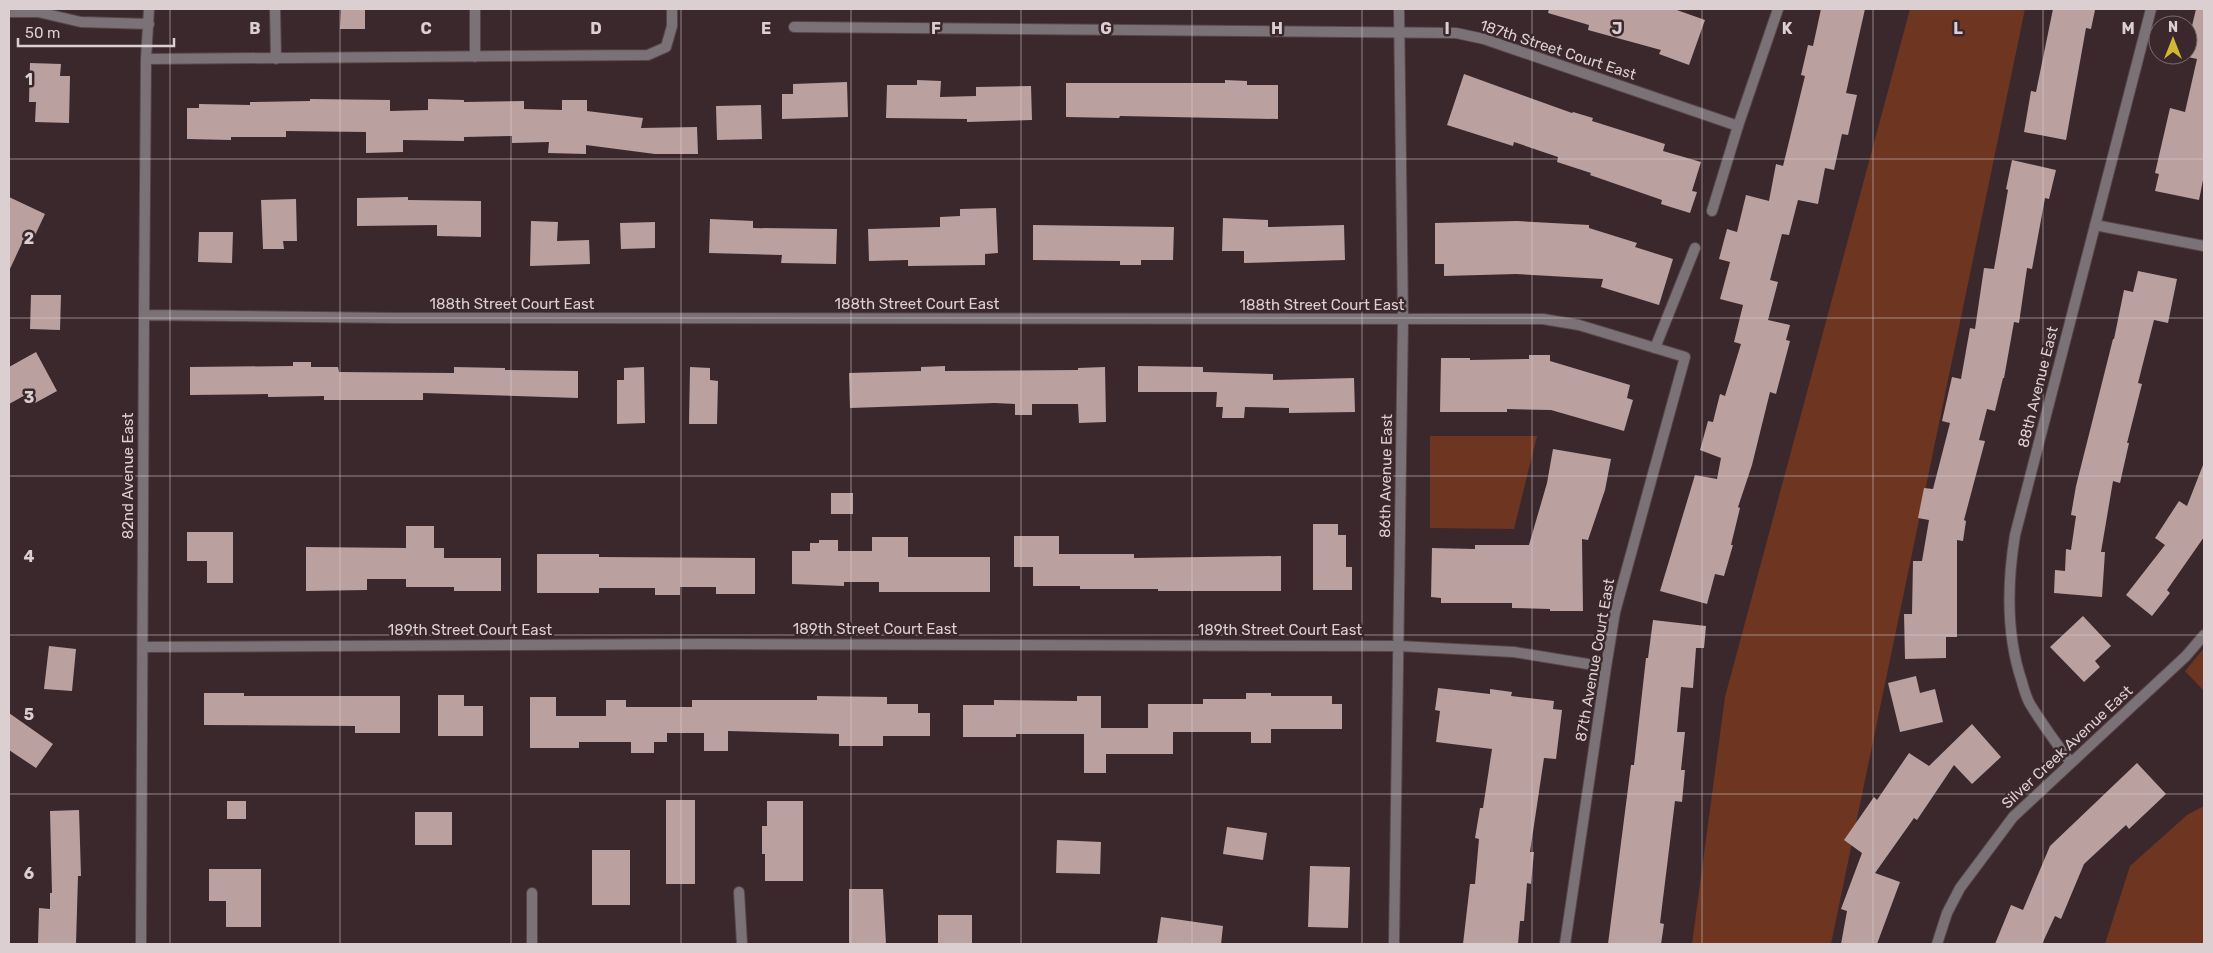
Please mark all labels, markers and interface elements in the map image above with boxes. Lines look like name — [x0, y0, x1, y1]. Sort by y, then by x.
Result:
scale bar — [18, 15, 174, 47]
north arrow — [2148, 15, 2198, 65]
street label: 187th Street Court East — [1478, 16, 1638, 84]
text: B — [249, 19, 261, 38]
text: C — [420, 19, 432, 38]
text: D — [590, 19, 602, 38]
text: E — [761, 19, 771, 38]
text: F — [931, 19, 941, 38]
text: G — [1100, 19, 1112, 38]
text: H — [1271, 19, 1283, 38]
text: I — [1444, 19, 1450, 38]
text: J — [1612, 19, 1622, 38]
text: K — [1782, 19, 1793, 38]
text: L — [1953, 19, 1963, 38]
text: M — [2121, 19, 2135, 38]
text: N — [2168, 19, 2178, 36]
text: 50 m — [25, 24, 60, 42]
text: 1 — [25, 70, 33, 89]
text: 2 — [24, 229, 34, 248]
street label: 188th Street Court East — [430, 295, 595, 313]
street label: 188th Street Court East — [835, 295, 1000, 313]
street label: 188th Street Court East — [1240, 296, 1405, 314]
street label: 88th Avenue East — [2014, 324, 2062, 450]
text: 3 — [24, 388, 34, 407]
street label: 82nd Avenue East — [119, 413, 137, 539]
street label: 86th Avenue East — [1376, 414, 1396, 538]
text: 4 — [24, 547, 35, 566]
street label: 87th Avenue Court East — [1572, 577, 1618, 743]
street label: 189th Street Court East — [793, 620, 957, 638]
street label: 189th Street Court East — [388, 621, 552, 639]
street label: 189th Street Court East — [1198, 621, 1362, 639]
street label: Silver Creek Avenue East — [1998, 682, 2136, 812]
text: 5 — [24, 705, 34, 724]
text: 6 — [24, 864, 34, 883]

